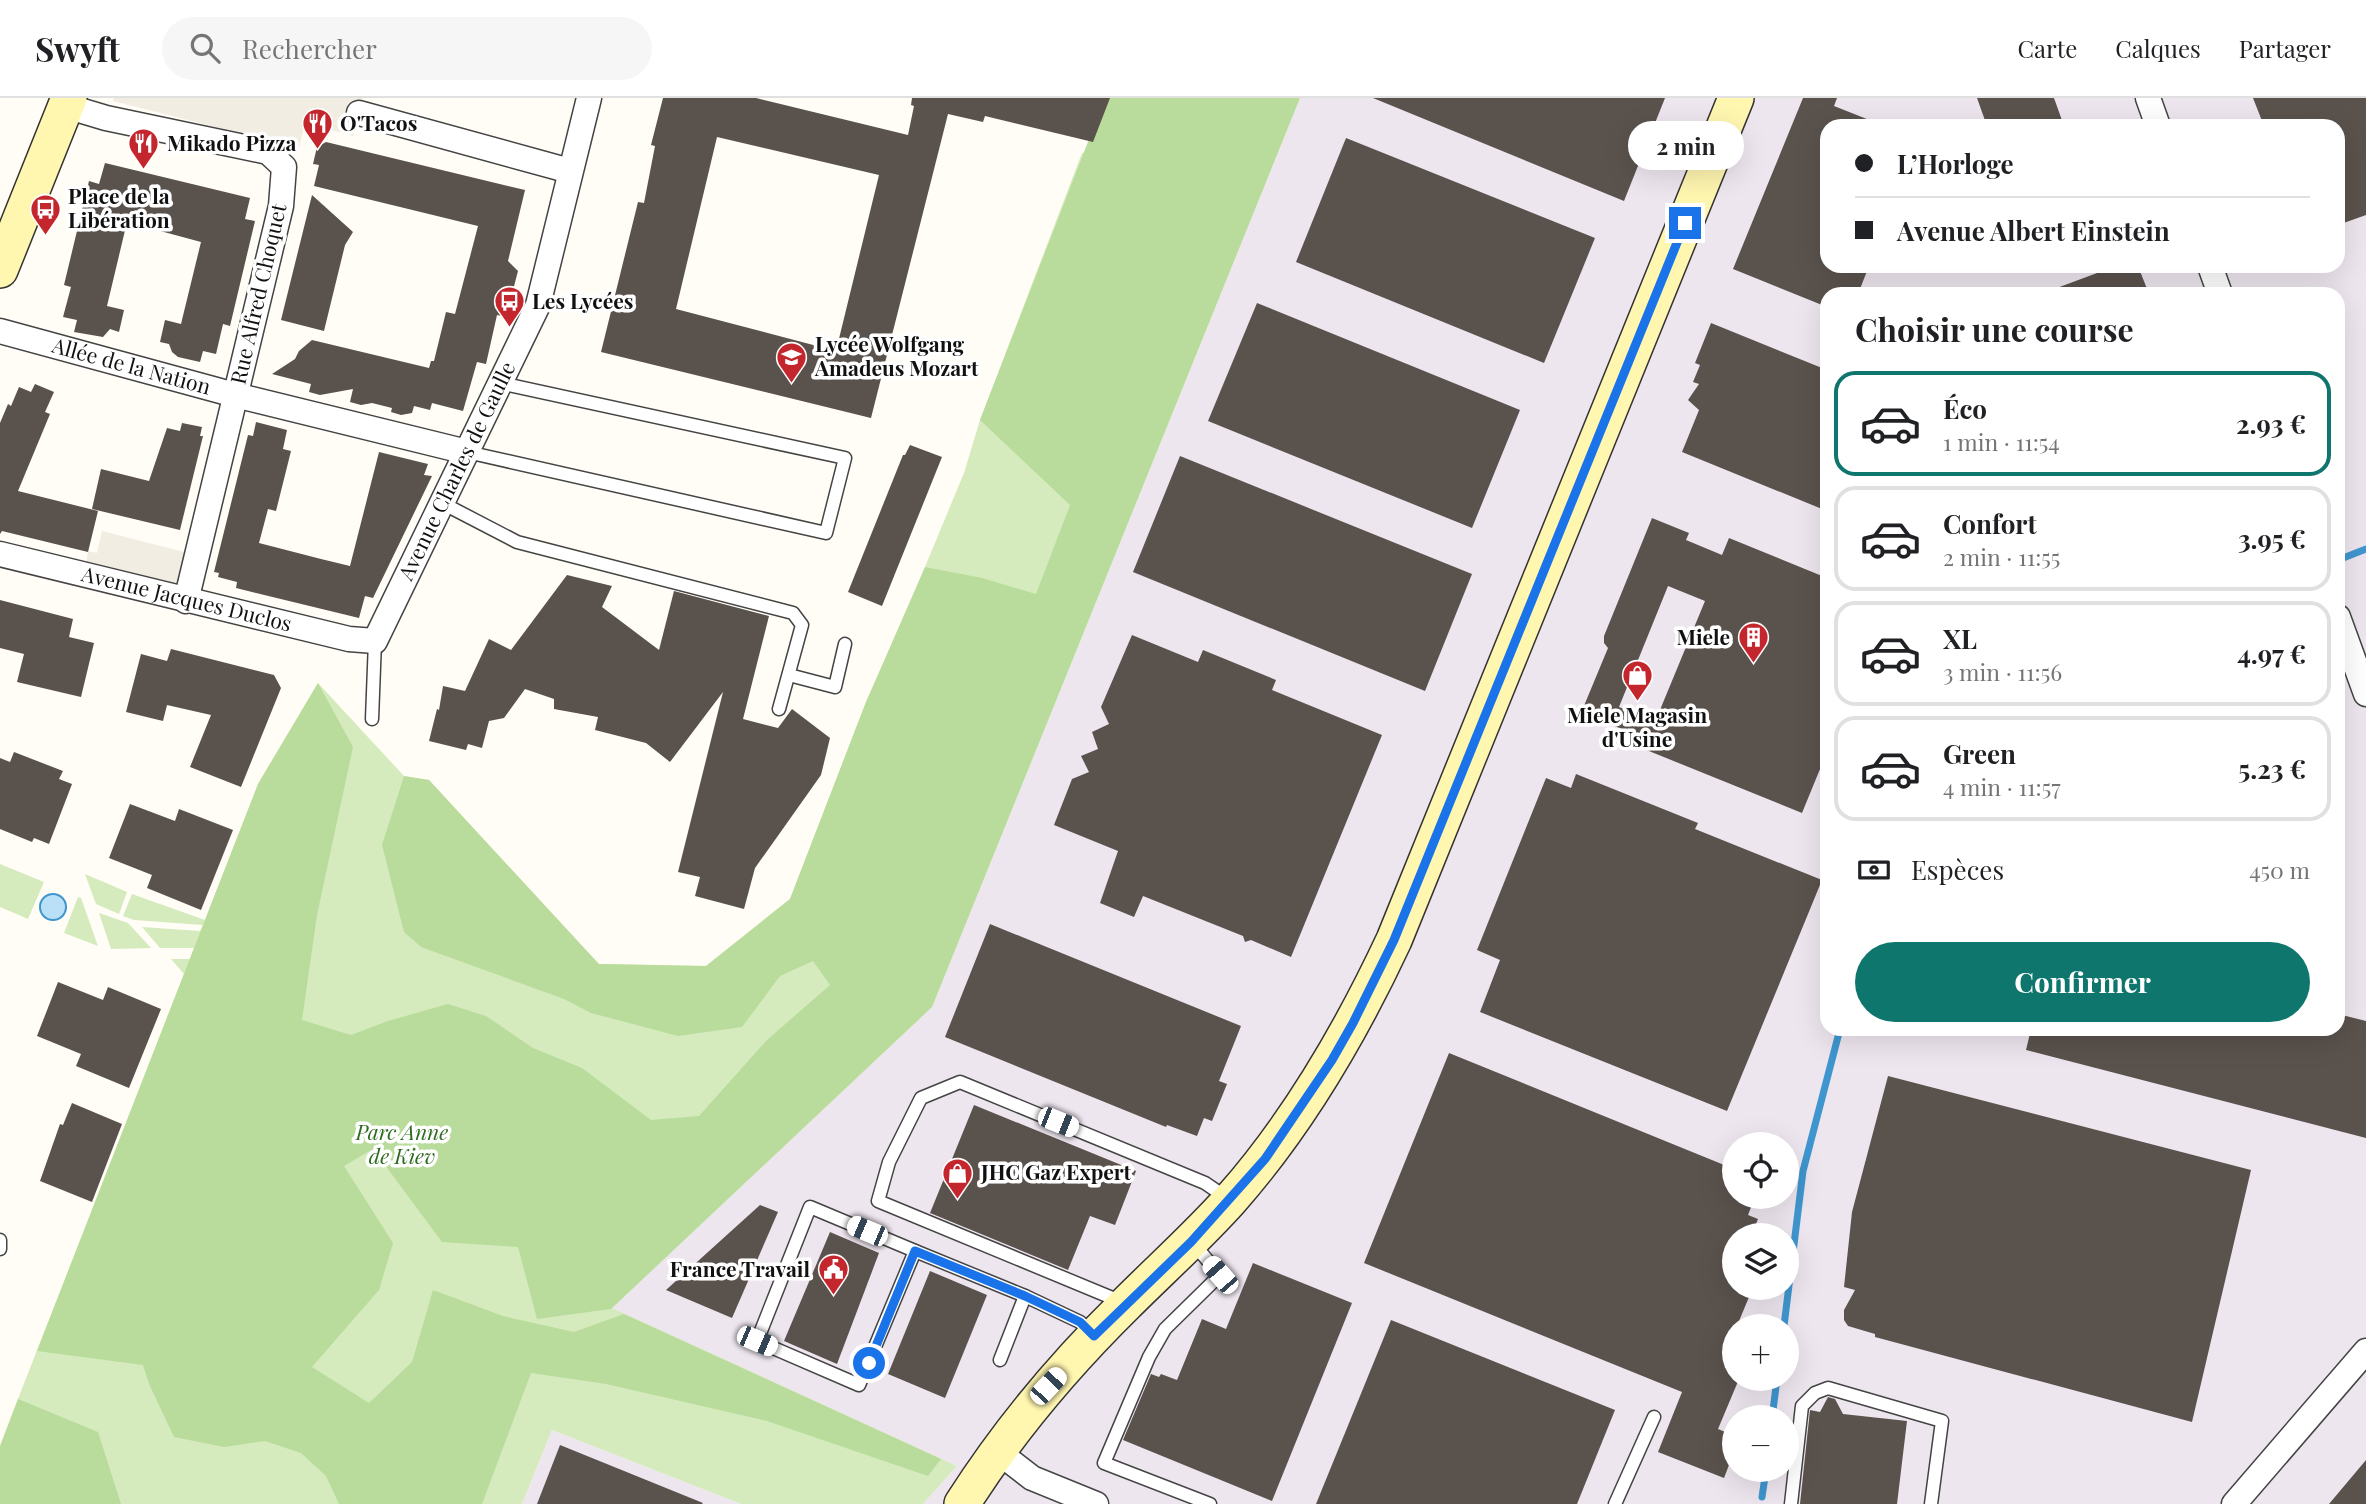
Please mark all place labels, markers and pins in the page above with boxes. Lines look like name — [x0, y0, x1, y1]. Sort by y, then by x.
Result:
restaurant icon: O'Tacos — [300, 107, 334, 151]
place label: O'Tacos — [340, 108, 417, 136]
restaurant icon: Mikado Pizza — [127, 127, 161, 171]
place label: Mikado Pizza — [167, 128, 296, 156]
place label: Place de la Libération — [68, 181, 170, 233]
bus stop icon: Place de la Libération — [28, 192, 62, 236]
bus stop icon: Les Lycées — [492, 285, 526, 329]
place label: Les Lycées — [532, 286, 634, 314]
place label: Lycée Wolfgang Amadeus Mozart — [814, 329, 979, 381]
school or university icon: Lycée Wolfgang Amadeus Mozart — [775, 340, 809, 384]
building icon: Miele — [1736, 621, 1770, 665]
place label: Miele — [1676, 622, 1730, 650]
shop icon: Miele Magasin d'Usine — [1620, 659, 1654, 703]
place label: Miele Magasin d'Usine — [1567, 700, 1707, 752]
shop icon: JHC Gaz Expert — [941, 1156, 975, 1200]
place label: JHC Gaz Expert — [980, 1157, 1132, 1185]
public building icon: France Travail — [816, 1253, 850, 1297]
place label: France Travail — [670, 1254, 810, 1282]

